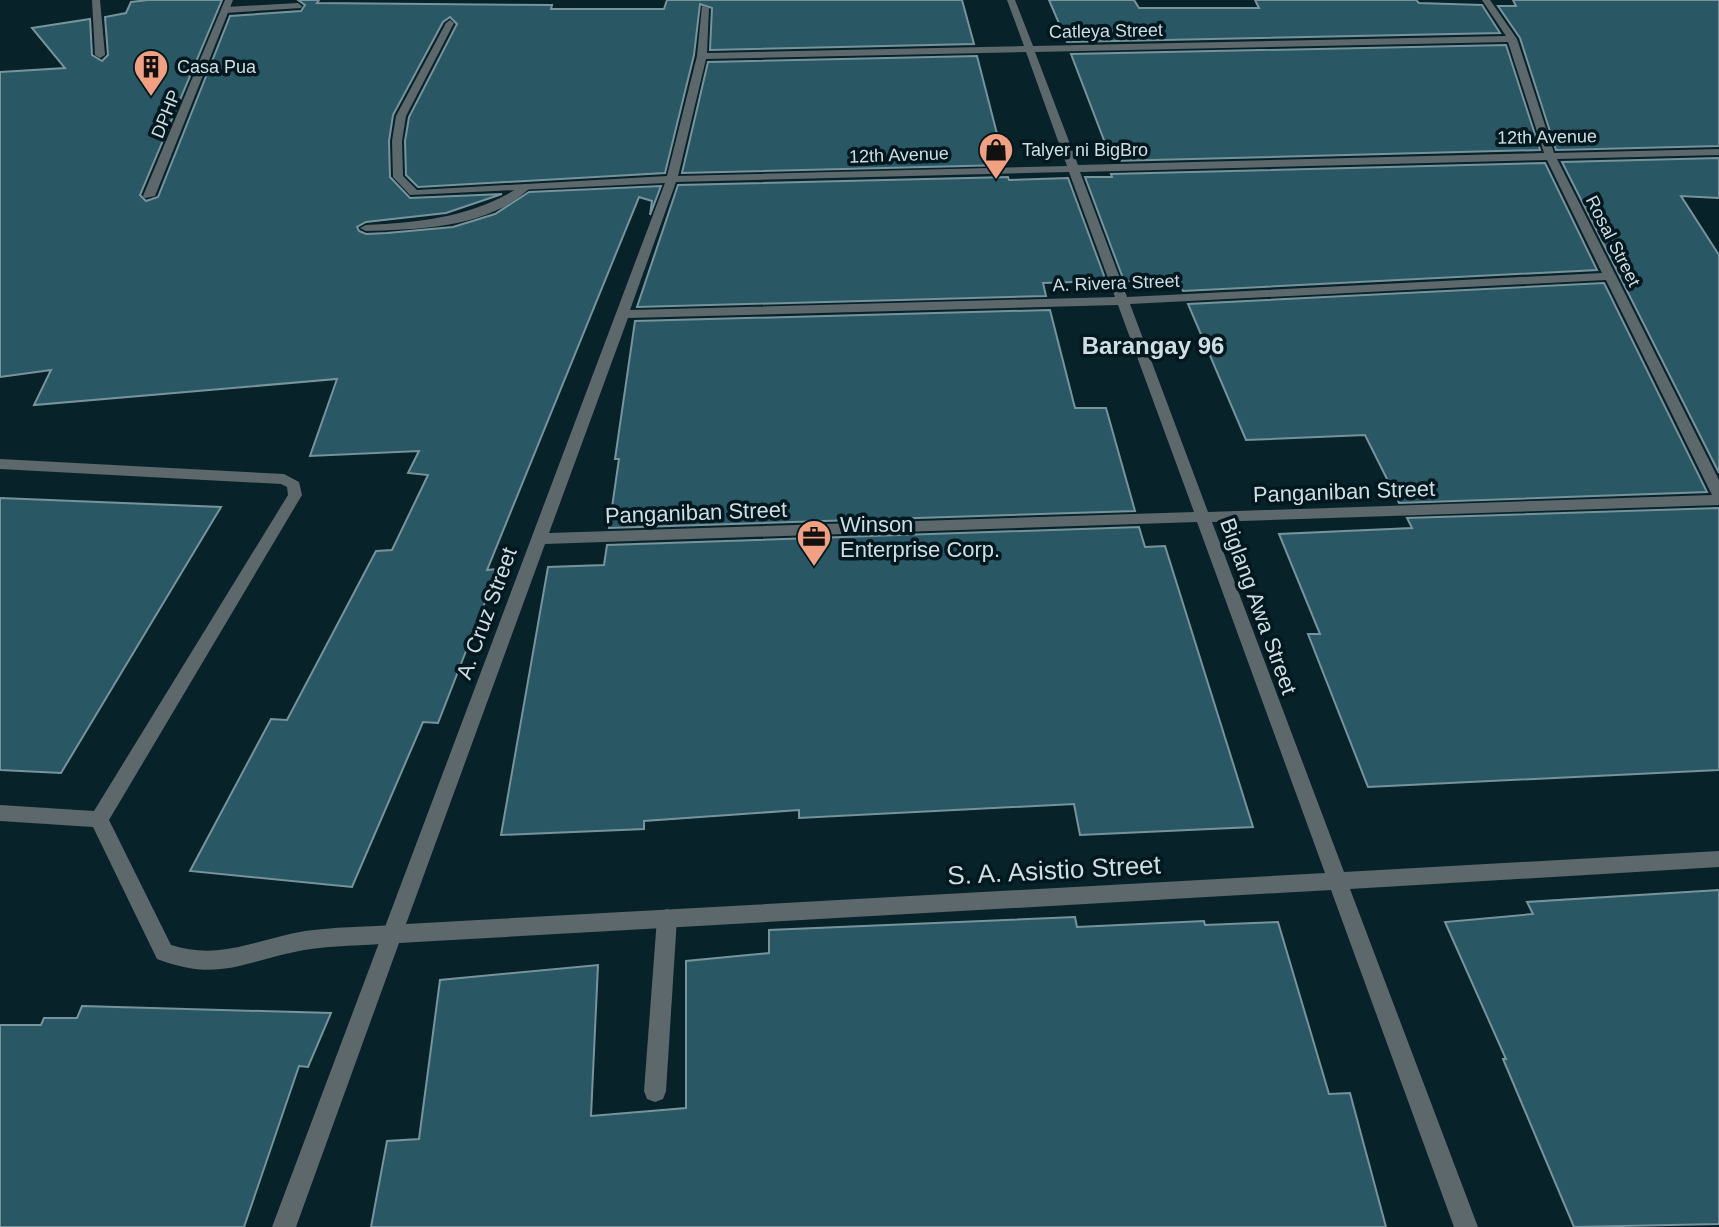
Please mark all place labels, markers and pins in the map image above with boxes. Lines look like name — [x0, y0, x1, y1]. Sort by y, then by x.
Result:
building icon: Casa Pua — [132, 48, 170, 98]
place label: Casa Pua — [177, 57, 257, 77]
shop icon: Talyer ni BigBro — [977, 131, 1015, 181]
place label: Talyer ni BigBro — [1022, 140, 1148, 160]
place label: Winson Enterprise Corp. — [840, 512, 1000, 562]
office icon: Winson Enterprise Corp. — [795, 518, 833, 568]

